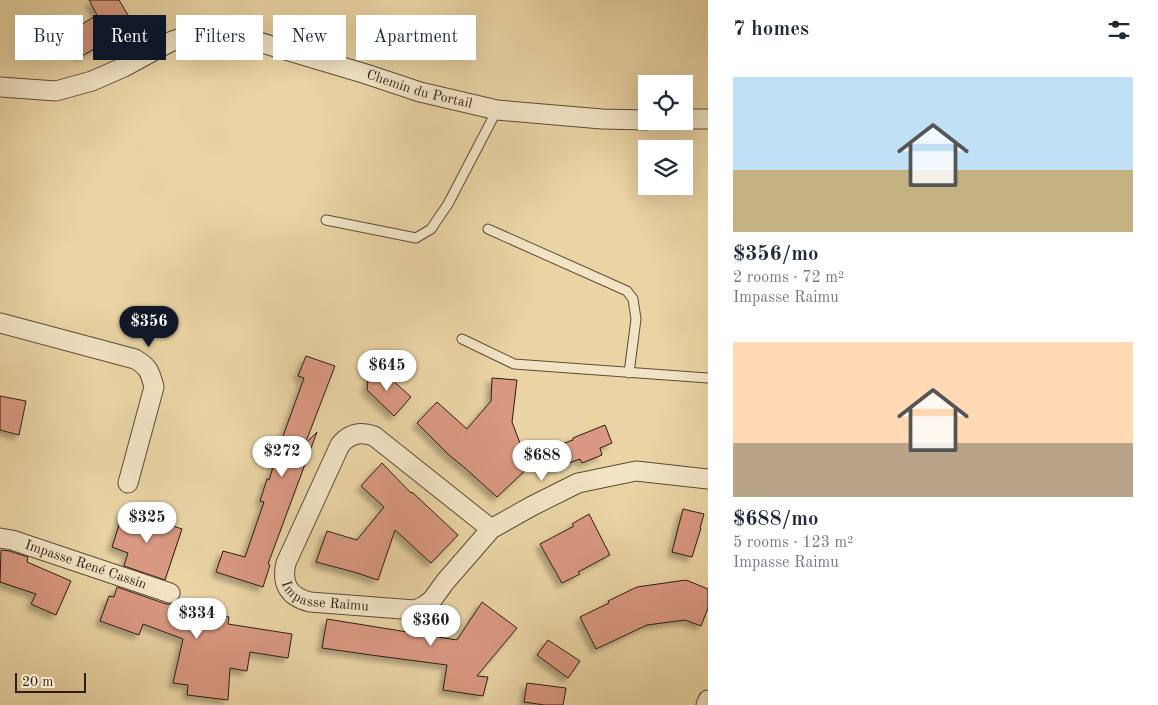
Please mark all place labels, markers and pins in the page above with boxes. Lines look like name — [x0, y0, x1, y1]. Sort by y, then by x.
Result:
pin: $356 — [119, 306, 179, 348]
pin: $645 — [357, 350, 417, 392]
pin: $272 — [252, 436, 312, 478]
pin: $688 — [512, 440, 572, 482]
pin: $325 — [117, 502, 177, 544]
pin: $334 — [167, 598, 227, 640]
pin: $360 — [401, 604, 461, 647]

